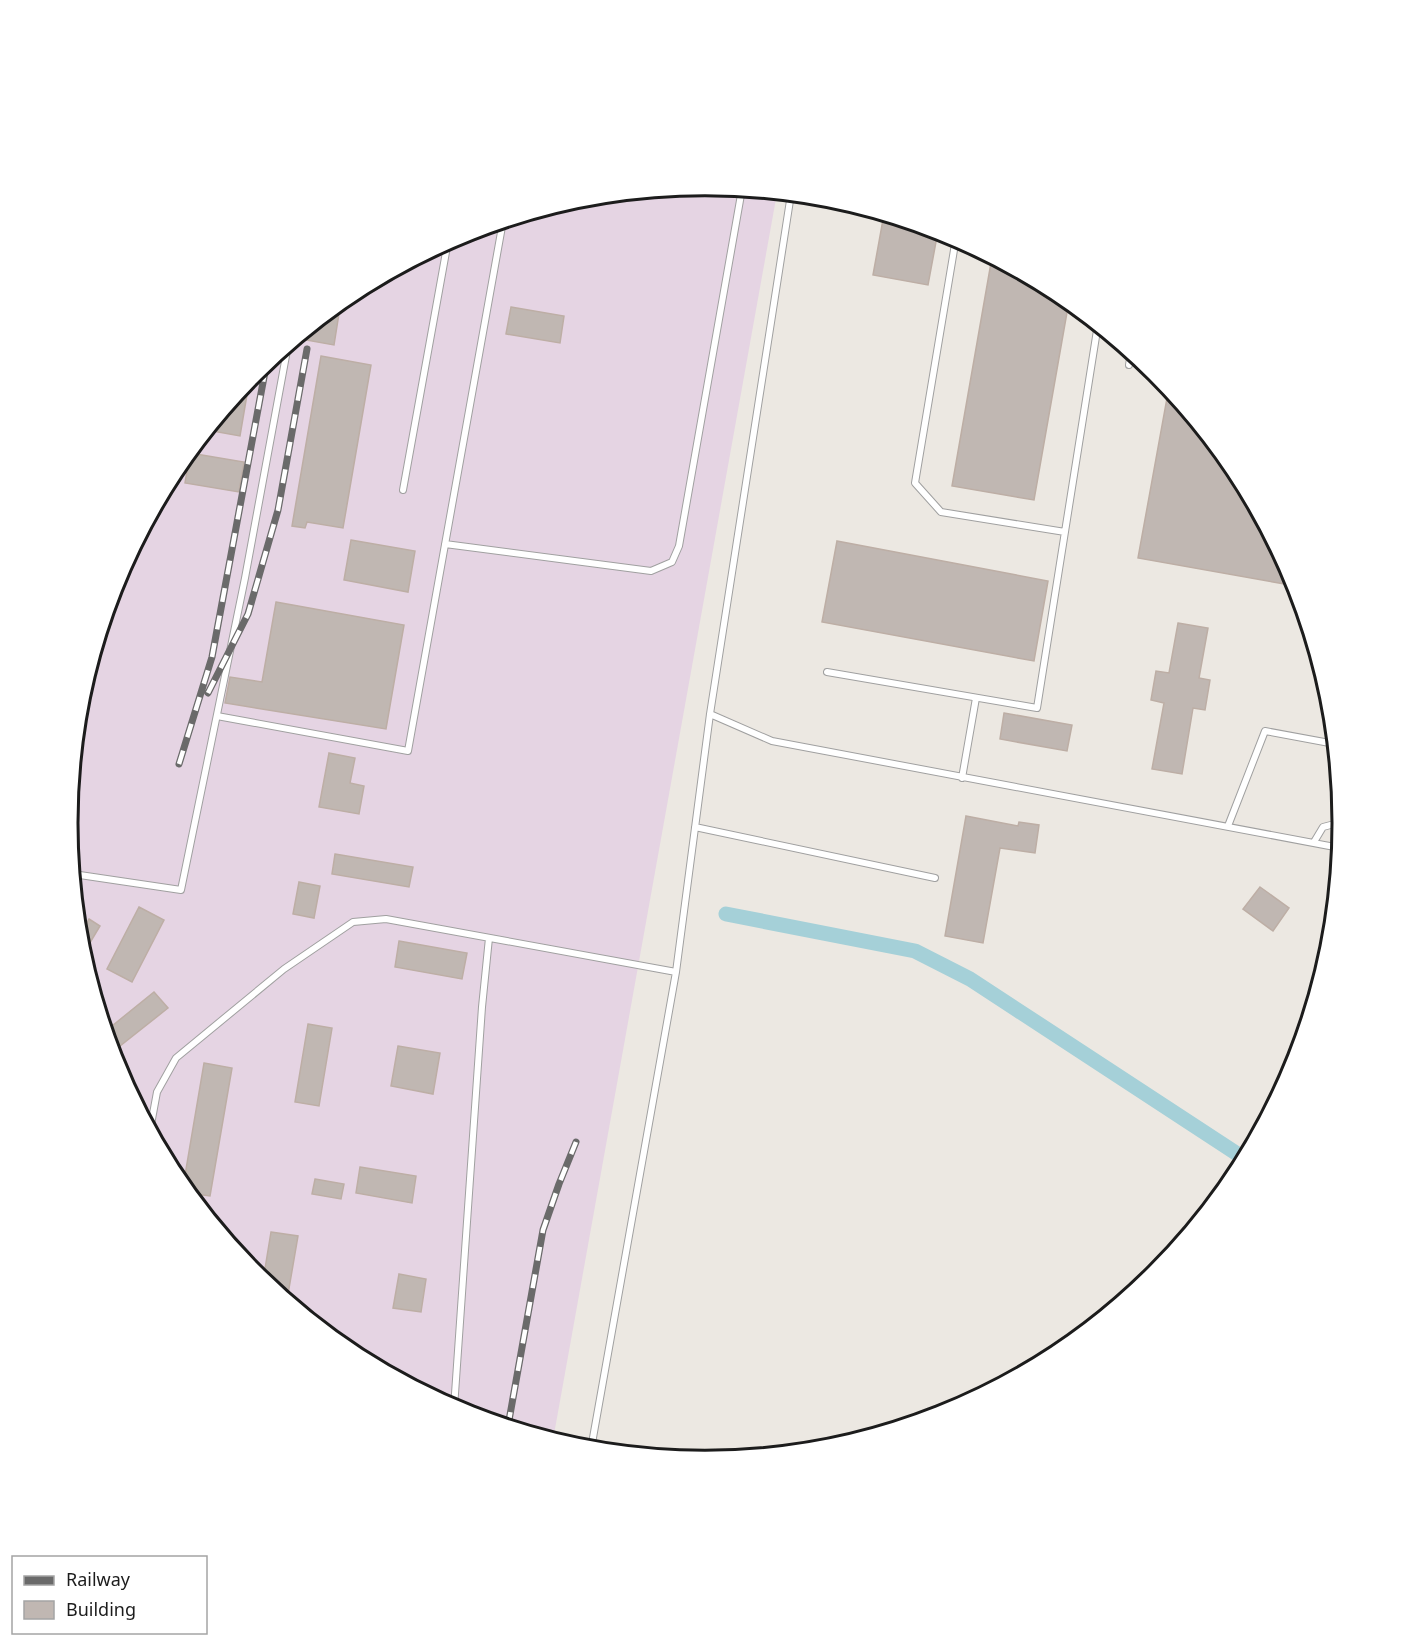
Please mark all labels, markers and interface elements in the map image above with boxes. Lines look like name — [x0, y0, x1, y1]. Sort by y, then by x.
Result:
legend — [12, 1556, 207, 1634]
text: Railway — [66, 1567, 131, 1591]
text: Building — [66, 1597, 136, 1621]

